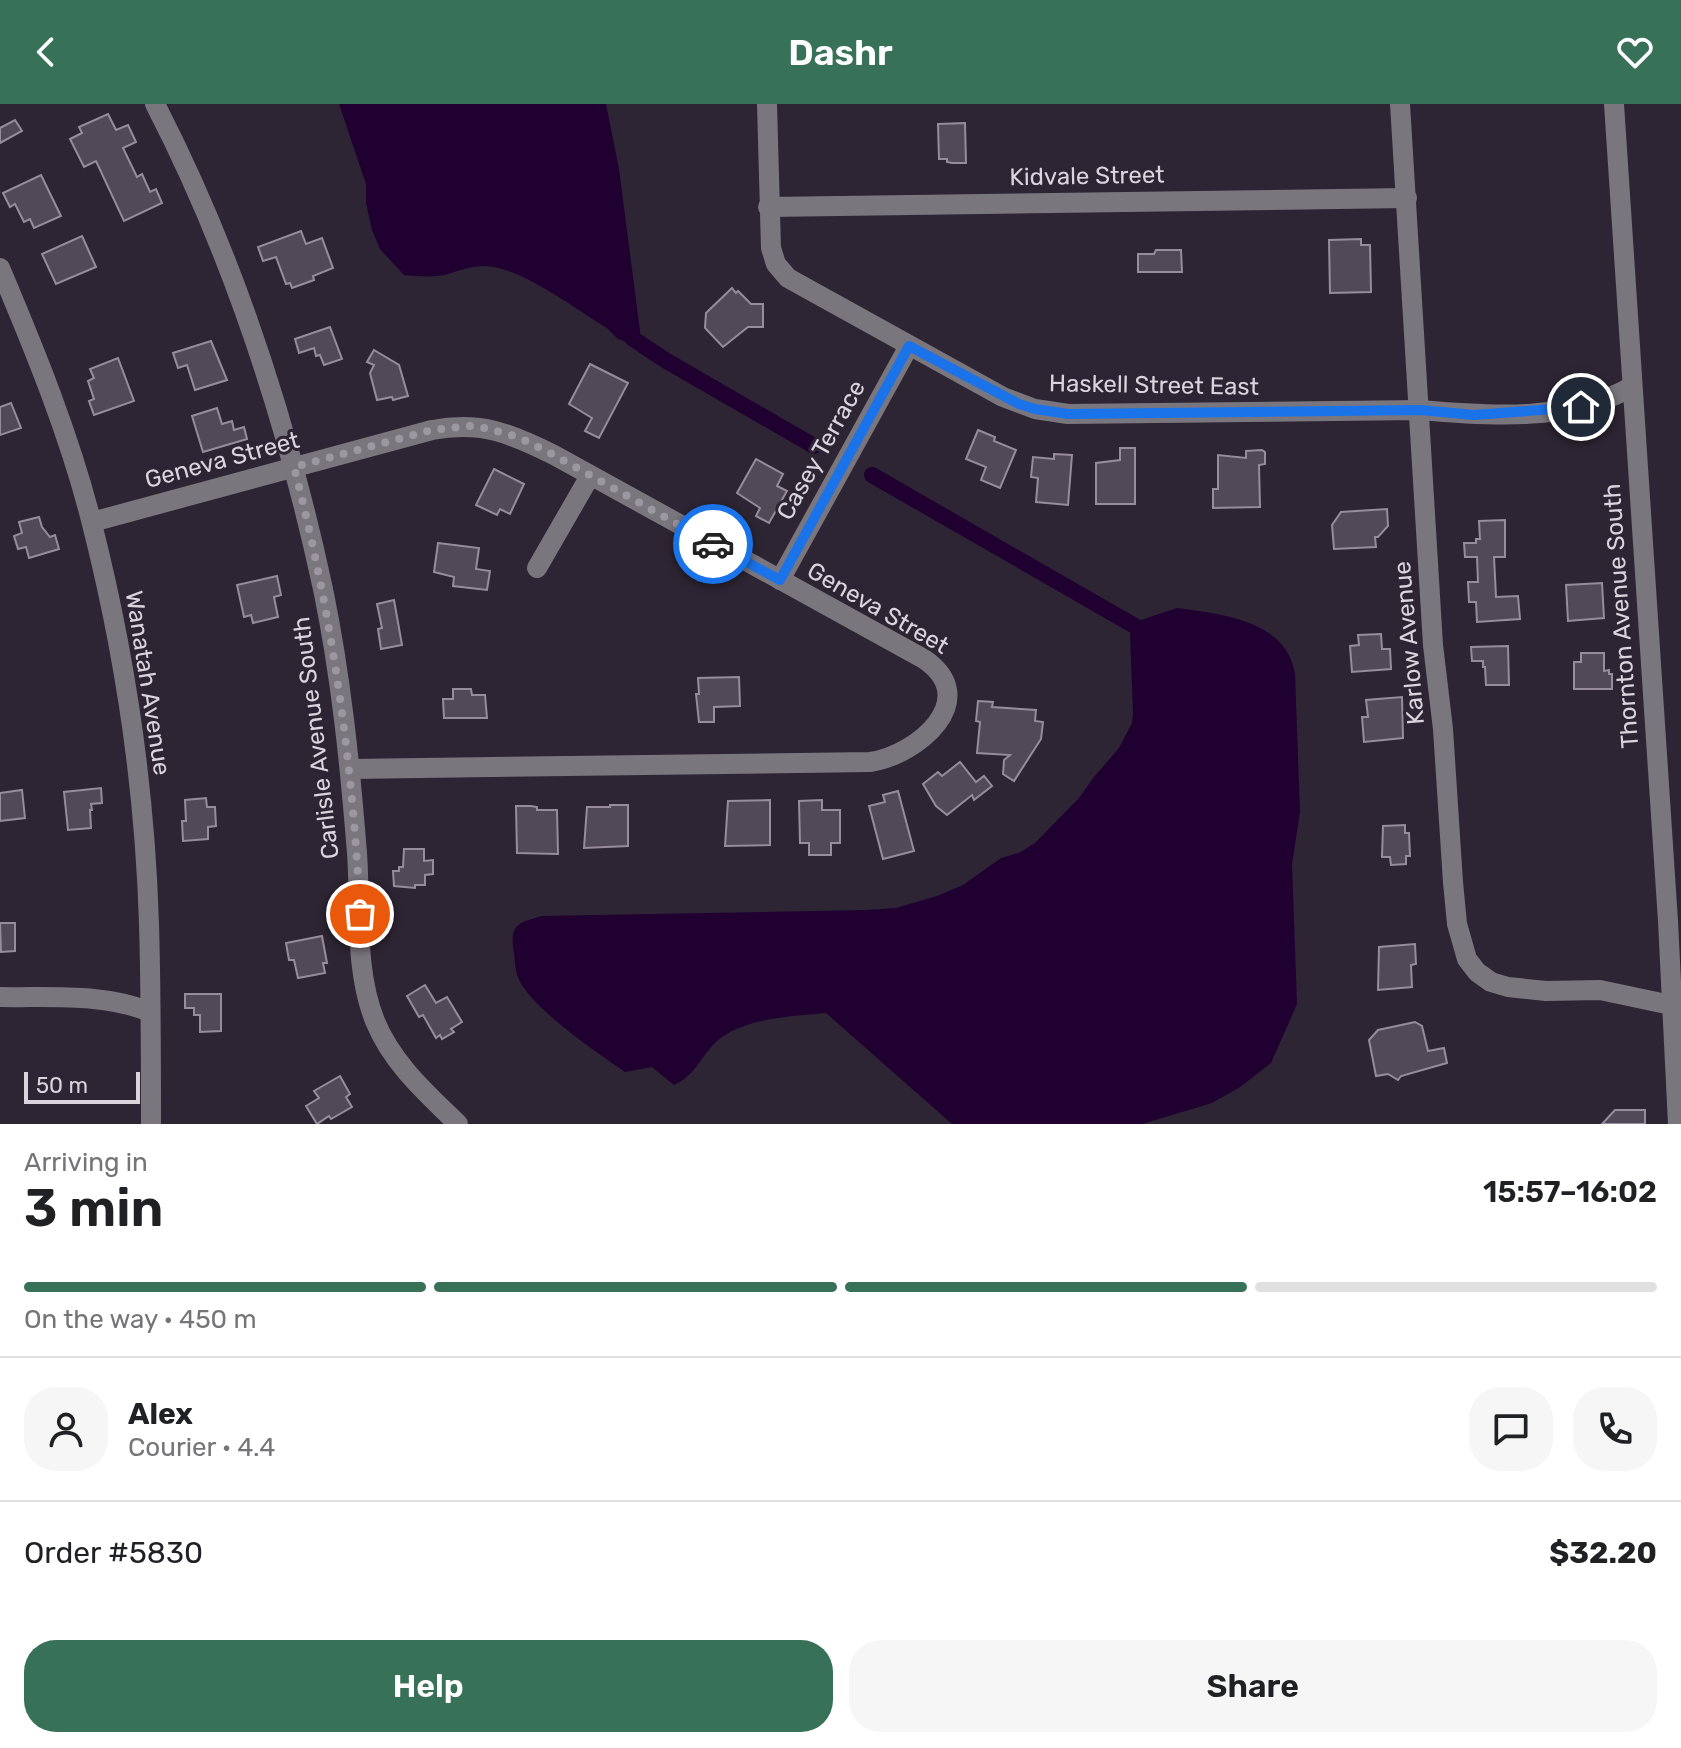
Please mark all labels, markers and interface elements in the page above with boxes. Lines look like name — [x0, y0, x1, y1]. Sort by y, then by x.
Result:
icon: back — [24, 30, 68, 74]
icon: heart — [1613, 30, 1657, 74]
text: Dashr — [788, 31, 893, 74]
street label: Kidvale Street — [1009, 161, 1165, 191]
street label: Haskell Street East — [1049, 369, 1259, 401]
pin — [1547, 373, 1615, 441]
street label: Casey Terrace — [771, 375, 871, 525]
icon: home — [1559, 385, 1603, 429]
street label: Geneva Street — [142, 426, 302, 494]
street label: Thornton Avenue South — [1598, 483, 1644, 749]
courier — [673, 504, 753, 584]
icon: car — [691, 522, 735, 566]
street label: Geneva Street — [802, 556, 954, 660]
street label: Karlow Avenue — [1388, 560, 1430, 726]
street label: Wanatah Avenue — [120, 589, 176, 777]
street label: Carlisle Avenue South — [287, 615, 345, 861]
pin — [326, 880, 394, 948]
icon: bag — [338, 892, 382, 936]
scale bar — [24, 1068, 140, 1104]
text: 50 m — [36, 1072, 88, 1099]
text: Arriving in — [24, 1147, 148, 1178]
text: 15:57–16:02 — [1483, 1174, 1657, 1210]
text: 3 min — [24, 1177, 163, 1239]
text: On the way · 450 m — [24, 1304, 257, 1335]
button: person — [24, 1387, 108, 1471]
button: chat — [1469, 1387, 1553, 1471]
button: phone — [1573, 1387, 1657, 1471]
text: Alex — [128, 1396, 193, 1432]
text: Courier · 4.4 — [128, 1432, 275, 1463]
text: Order #5830 — [24, 1535, 203, 1571]
text: $32.20 — [1549, 1535, 1657, 1571]
button: Help — [24, 1640, 833, 1732]
button: Share — [849, 1640, 1657, 1732]

